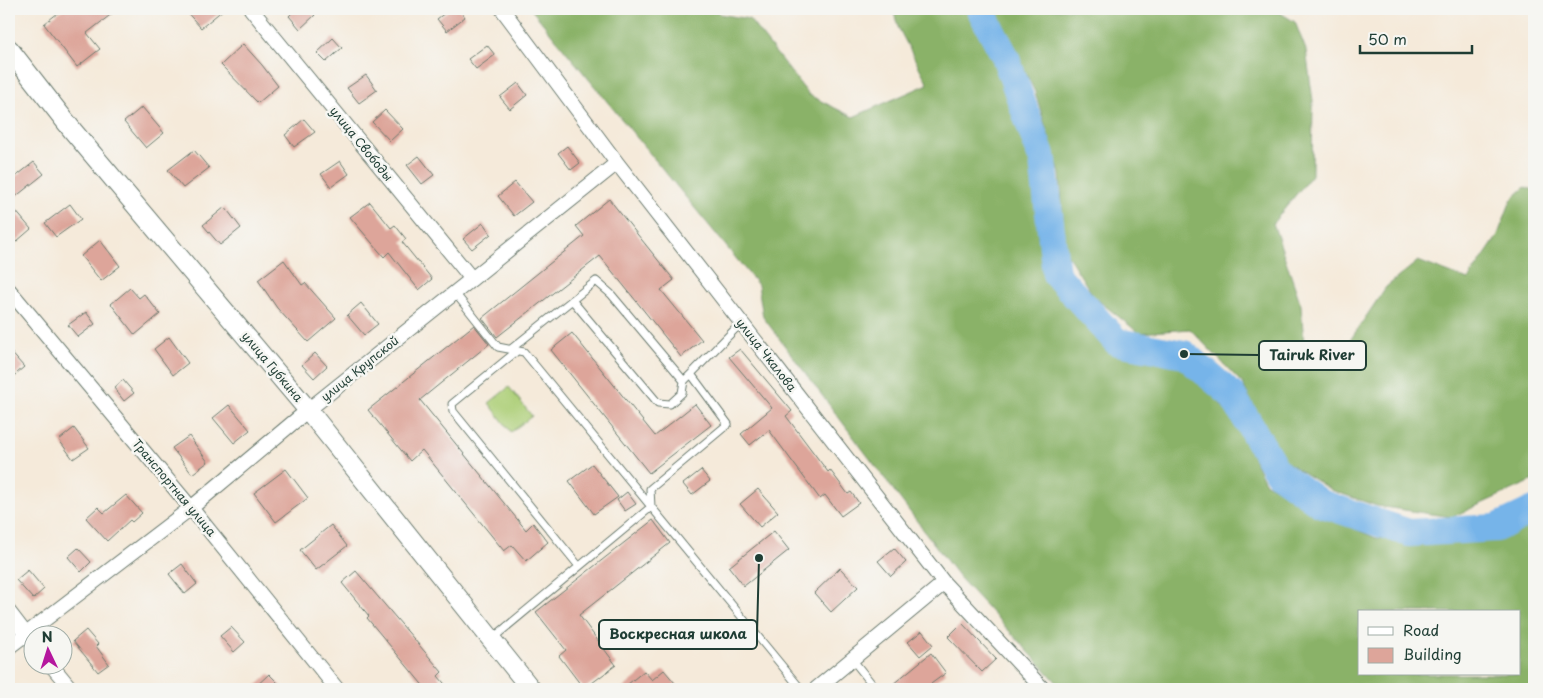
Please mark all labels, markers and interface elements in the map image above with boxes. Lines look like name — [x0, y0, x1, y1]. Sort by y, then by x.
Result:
scale bar — [1360, 22, 1473, 54]
text: 50 m — [1368, 27, 1407, 50]
street label: улица Свободы — [326, 102, 398, 185]
street label: улица Чкалова — [732, 314, 802, 395]
street label: улица Губкина — [238, 327, 308, 406]
street label: улица Крупской — [317, 331, 402, 405]
callout: Tairuk River — [1259, 341, 1366, 370]
text: Tairuk River — [1269, 344, 1356, 365]
street label: Транспортная улица — [129, 435, 221, 540]
legend — [1358, 610, 1520, 676]
text: Road — [1403, 618, 1439, 641]
callout: Воскресная школа — [599, 620, 757, 649]
text: Воскресная школа — [609, 623, 747, 644]
north arrow — [22, 626, 72, 676]
text: N — [41, 626, 53, 647]
text: Building — [1403, 642, 1462, 665]

